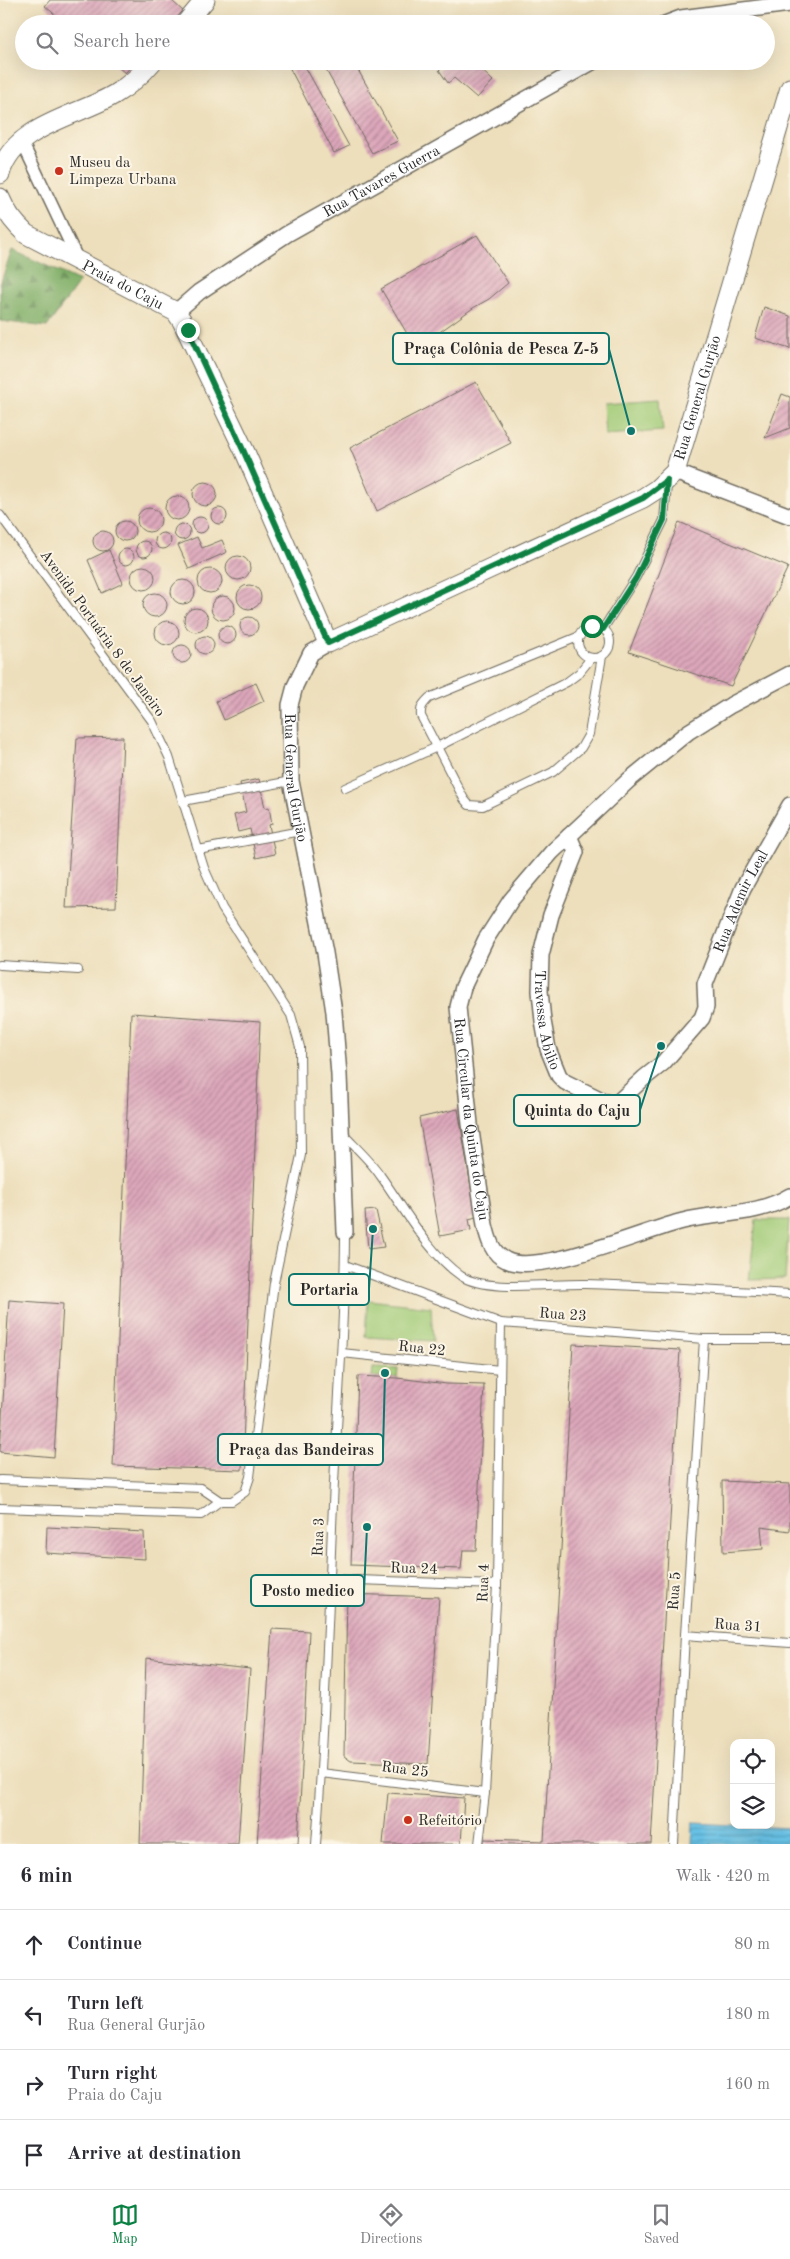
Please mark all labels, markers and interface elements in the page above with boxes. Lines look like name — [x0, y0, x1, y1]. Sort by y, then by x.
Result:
search box — [15, 15, 775, 70]
icon: search — [33, 29, 61, 57]
text: Search here — [73, 33, 170, 52]
street label: Rua Tavares Guerra — [321, 143, 443, 221]
place label: Museu da Limpeza Urbana — [69, 156, 177, 188]
marker: Museu da Limpeza Urbana — [53, 165, 65, 177]
street label: Praia do Caju — [79, 258, 165, 313]
route end — [177, 319, 200, 342]
callout: Praça Colônia de Pesca Z-5 — [393, 333, 609, 364]
street label: Rua General Gurjão — [673, 334, 724, 462]
text: Praça Colônia de Pesca Z-5 — [403, 342, 599, 358]
street label: Avenida Portuária 8 de Janeiro — [36, 548, 167, 720]
route start — [581, 615, 604, 638]
street label: Rua General Gurjão — [281, 713, 309, 843]
street label: Rua Ademir Leal — [712, 848, 772, 955]
street label: Travessa Abilio — [531, 970, 562, 1072]
street label: Rua Circular da Quinta do Caju — [450, 1017, 490, 1221]
callout: Quinta do Caju — [514, 1095, 640, 1126]
text: Quinta do Caju — [524, 1104, 630, 1120]
callout: Portaria — [289, 1274, 369, 1305]
text: Portaria — [299, 1283, 359, 1299]
street label: Rua 23 — [539, 1306, 587, 1325]
street label: Rua 22 — [397, 1340, 446, 1359]
callout: Praça das Bandeiras — [218, 1434, 383, 1465]
text: Praça das Bandeiras — [228, 1443, 374, 1459]
street label: Rua 3 — [311, 1517, 328, 1557]
street label: Rua 24 — [390, 1561, 438, 1578]
street label: Rua 4 — [476, 1563, 493, 1603]
street label: Rua 5 — [667, 1571, 684, 1611]
callout: Posto medico — [251, 1575, 364, 1606]
text: Posto medico — [262, 1584, 354, 1600]
street label: Rua 31 — [714, 1617, 762, 1636]
map controls — [730, 1739, 775, 1829]
button: locate — [730, 1739, 775, 1784]
street label: Rua 25 — [380, 1760, 429, 1781]
button: layers — [730, 1784, 775, 1829]
marker: Refeitório — [402, 1814, 414, 1826]
place label: Refeitório — [418, 1814, 482, 1829]
text: 6 min — [20, 1866, 73, 1887]
text: Walk · 420 m — [675, 1869, 770, 1885]
icon: ahead — [20, 1931, 48, 1959]
text: Continue — [67, 1935, 142, 1954]
text: 80 m — [734, 1937, 770, 1953]
text: Turn left — [67, 1995, 144, 2014]
icon: left — [20, 2001, 48, 2029]
text: 180 m — [725, 2007, 770, 2023]
text: Rua General Gurjão — [67, 2018, 205, 2034]
text: Turn right — [67, 2065, 157, 2084]
icon: right — [20, 2071, 48, 2099]
text: 160 m — [725, 2077, 770, 2093]
text: Praia do Caju — [67, 2088, 162, 2104]
icon: arrive — [20, 2141, 48, 2169]
text: Arrive at destination — [67, 2145, 241, 2164]
tab: Map — [111, 2201, 139, 2248]
tab: Directions — [360, 2201, 422, 2248]
tab: Saved — [644, 2201, 679, 2248]

